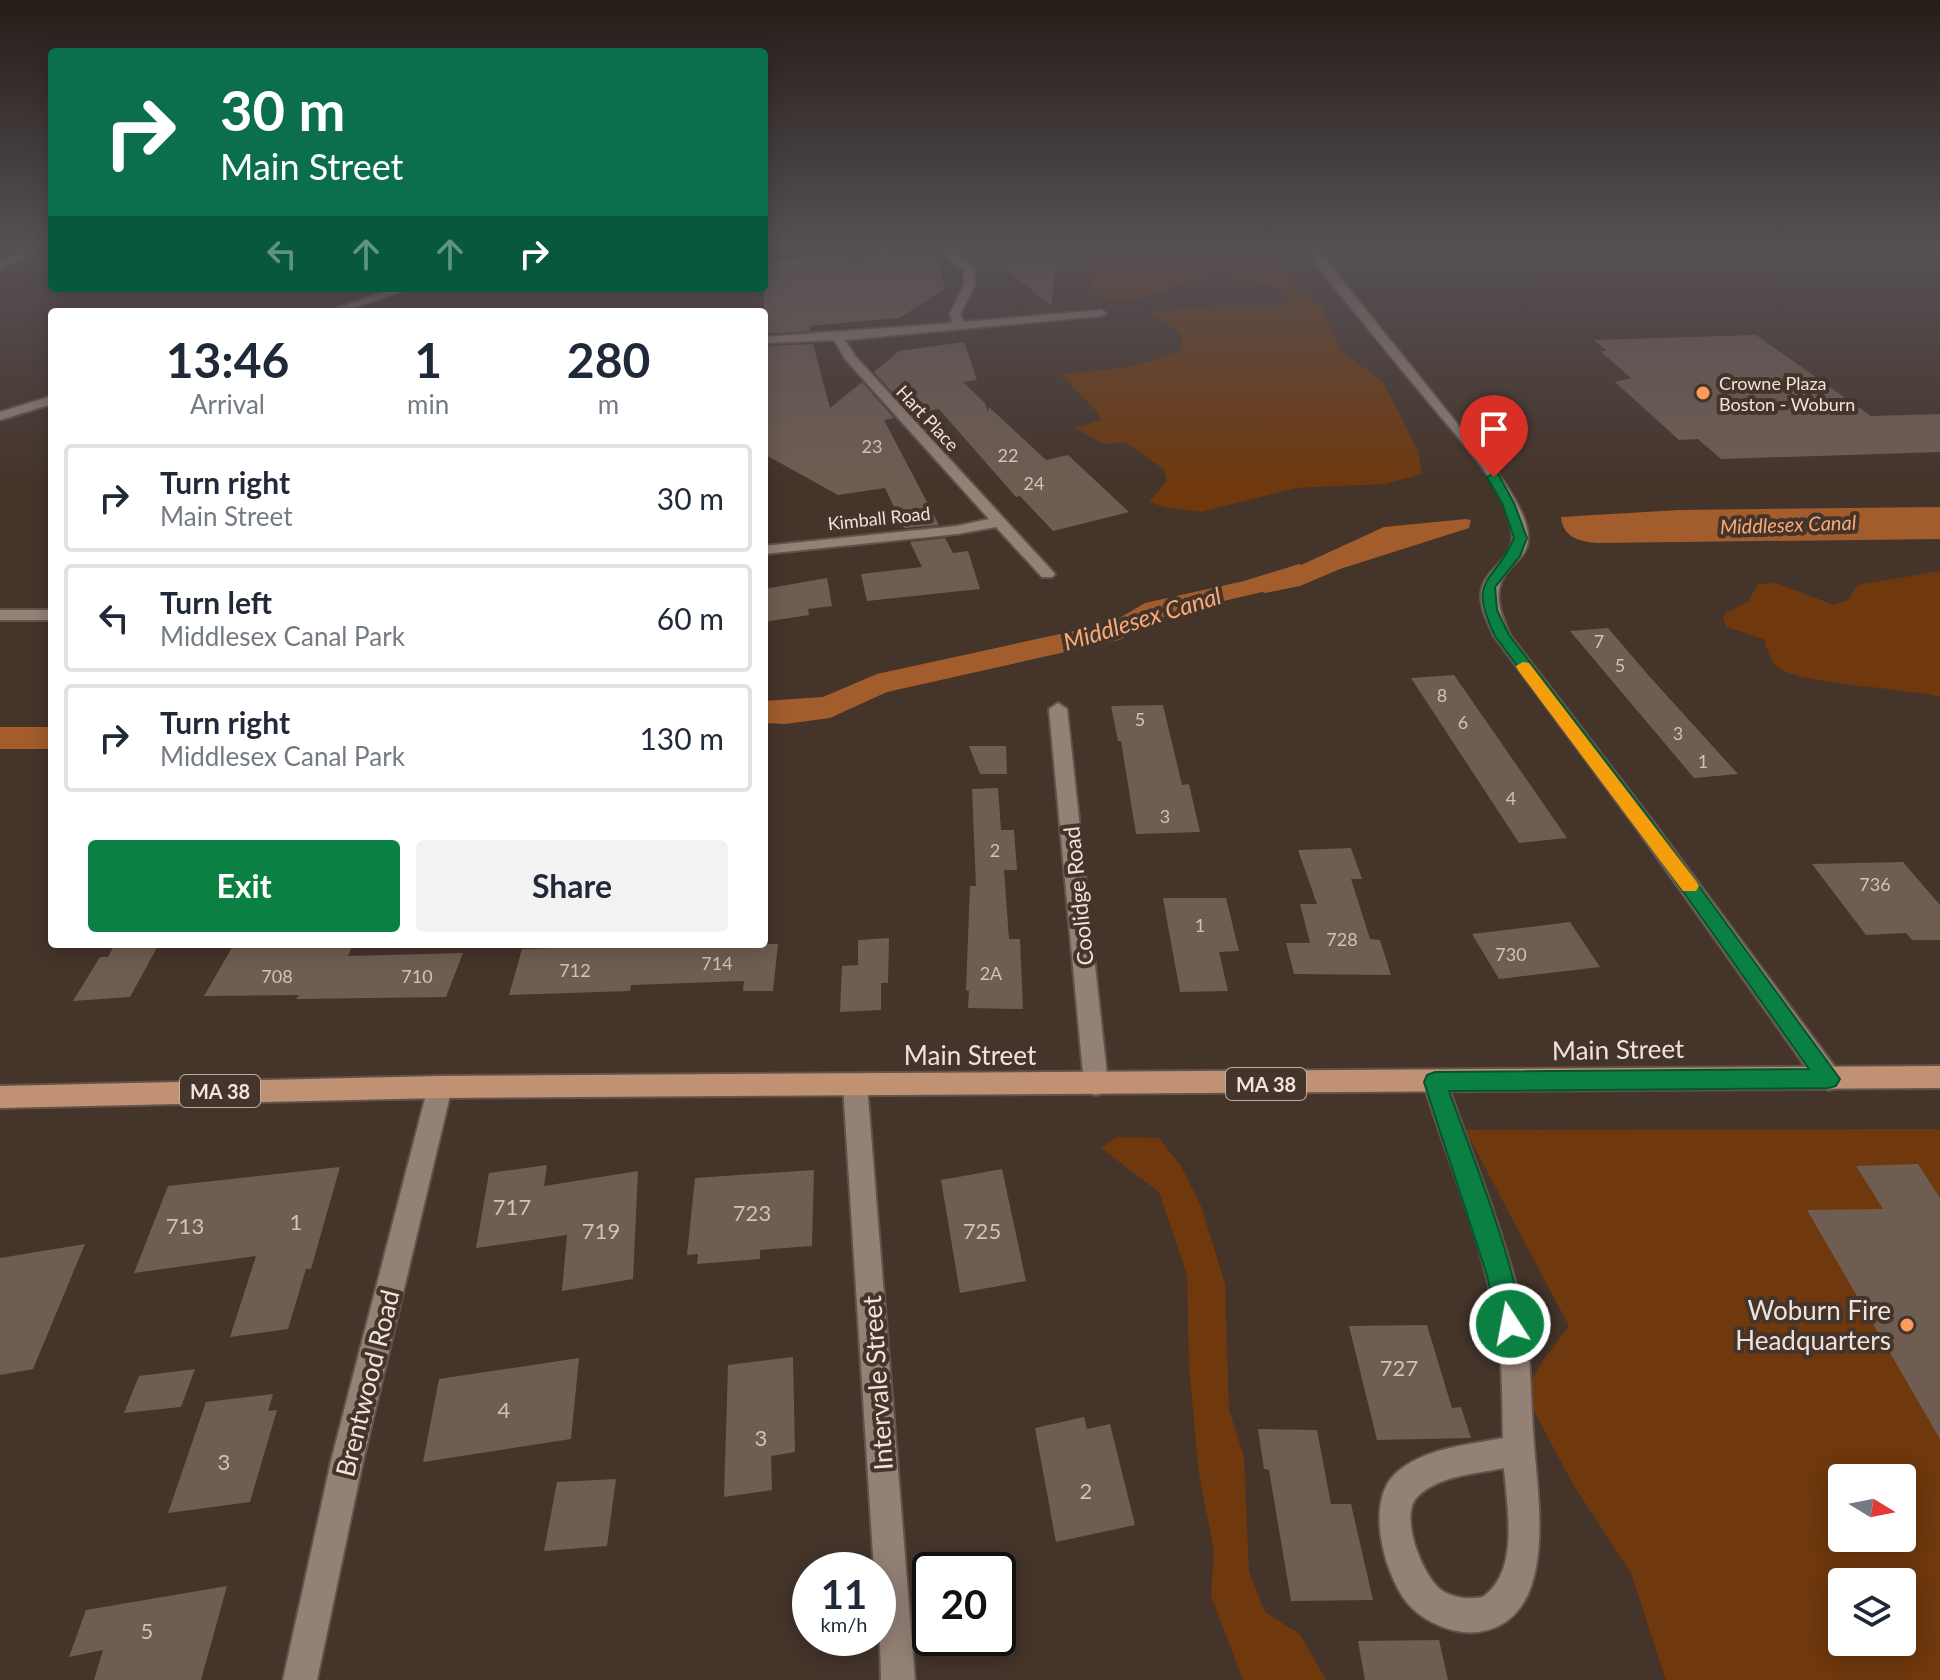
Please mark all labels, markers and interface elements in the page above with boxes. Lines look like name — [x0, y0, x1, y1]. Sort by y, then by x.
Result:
text: 30 m — [220, 76, 345, 143]
icon: right — [88, 80, 192, 184]
text: Main Street — [220, 144, 404, 188]
icon: left — [260, 232, 304, 276]
icon: ahead — [344, 232, 388, 276]
icon: ahead — [428, 232, 472, 276]
icon: right — [512, 232, 556, 276]
text: 13:46 — [166, 331, 289, 388]
text: 1 — [414, 331, 442, 388]
text: 280 — [567, 331, 650, 388]
place label: Crowne Plaza Boston - Woburn — [1719, 372, 1855, 415]
street label: Hart Place — [892, 381, 964, 455]
marker: Crowne Plaza Boston - Woburn — [1694, 384, 1712, 402]
text: Arrival — [190, 388, 265, 420]
text: min — [407, 388, 449, 420]
text: m — [598, 388, 619, 420]
pin — [1460, 395, 1528, 477]
icon: arrive — [1472, 407, 1516, 451]
house number: 23 — [862, 435, 882, 457]
house number: 22 — [998, 444, 1018, 466]
text: Turn right — [160, 464, 290, 500]
house number: 24 — [1024, 472, 1044, 494]
icon: right — [92, 476, 136, 520]
text: 30 m — [657, 480, 724, 516]
text: Main Street — [160, 500, 293, 532]
street label: Kimball Road — [827, 502, 931, 534]
water label: Middlesex Canal — [1719, 510, 1857, 538]
water label: Middlesex Canal — [1060, 580, 1225, 656]
text: Turn left — [160, 584, 272, 620]
icon: left — [92, 596, 136, 640]
text: 60 m — [657, 600, 724, 636]
text: Middlesex Canal Park — [160, 620, 405, 652]
house number: 7 — [1594, 630, 1604, 652]
house number: 5 — [1615, 654, 1625, 676]
house number: 8 — [1437, 684, 1447, 706]
text: Turn right — [160, 704, 290, 740]
house number: 5 — [1135, 708, 1145, 730]
house number: 6 — [1458, 711, 1468, 733]
icon: right — [92, 716, 136, 760]
text: 130 m — [639, 720, 724, 756]
house number: 3 — [1673, 722, 1683, 744]
text: Middlesex Canal Park — [160, 740, 405, 772]
house number: 1 — [1698, 750, 1708, 772]
house number: 4 — [1506, 787, 1516, 809]
house number: 3 — [1160, 805, 1170, 827]
street label: Coolidge Road — [1057, 825, 1099, 967]
house number: 2 — [990, 839, 1000, 861]
button: Exit — [88, 840, 400, 932]
button: Share — [416, 840, 728, 932]
house number: 736 — [1859, 873, 1891, 895]
house number: 1 — [1195, 914, 1205, 936]
house number: 728 — [1326, 928, 1358, 950]
house number: 730 — [1495, 943, 1527, 965]
house number: 714 — [701, 952, 733, 974]
house number: 712 — [559, 959, 591, 981]
house number: 2A — [980, 962, 1003, 984]
house number: 708 — [261, 965, 293, 987]
house number: 710 — [401, 965, 433, 987]
street label: Main Street — [1551, 1032, 1685, 1066]
street label: Main Street — [904, 1039, 1037, 1071]
road number: MA 38 — [1226, 1068, 1306, 1100]
road number: MA 38 — [180, 1075, 260, 1107]
house number: 717 — [493, 1193, 531, 1220]
house number: 723 — [733, 1199, 771, 1226]
house number: 1 — [290, 1208, 302, 1235]
house number: 713 — [166, 1212, 204, 1239]
house number: 719 — [582, 1217, 620, 1244]
house number: 725 — [963, 1217, 1001, 1244]
position arrow — [1468, 1282, 1552, 1366]
street label: Brentwood Road — [328, 1286, 406, 1480]
street label: Intervale Street — [855, 1294, 899, 1471]
place label: Woburn Fire Headquarters — [1735, 1294, 1891, 1356]
marker: Woburn Fire Headquarters — [1898, 1316, 1916, 1334]
house number: 727 — [1380, 1354, 1418, 1381]
house number: 4 — [498, 1396, 511, 1423]
house number: 3 — [755, 1424, 767, 1451]
house number: 3 — [218, 1448, 230, 1475]
north arrow — [1828, 1464, 1916, 1552]
map controls — [1828, 1464, 1916, 1656]
house number: 2 — [1080, 1477, 1092, 1504]
speed limit sign: 20 — [912, 1552, 1016, 1656]
button: layers — [1828, 1568, 1916, 1656]
text: 11 — [821, 1570, 867, 1618]
text: km/h — [821, 1612, 867, 1636]
house number: 5 — [141, 1617, 153, 1644]

